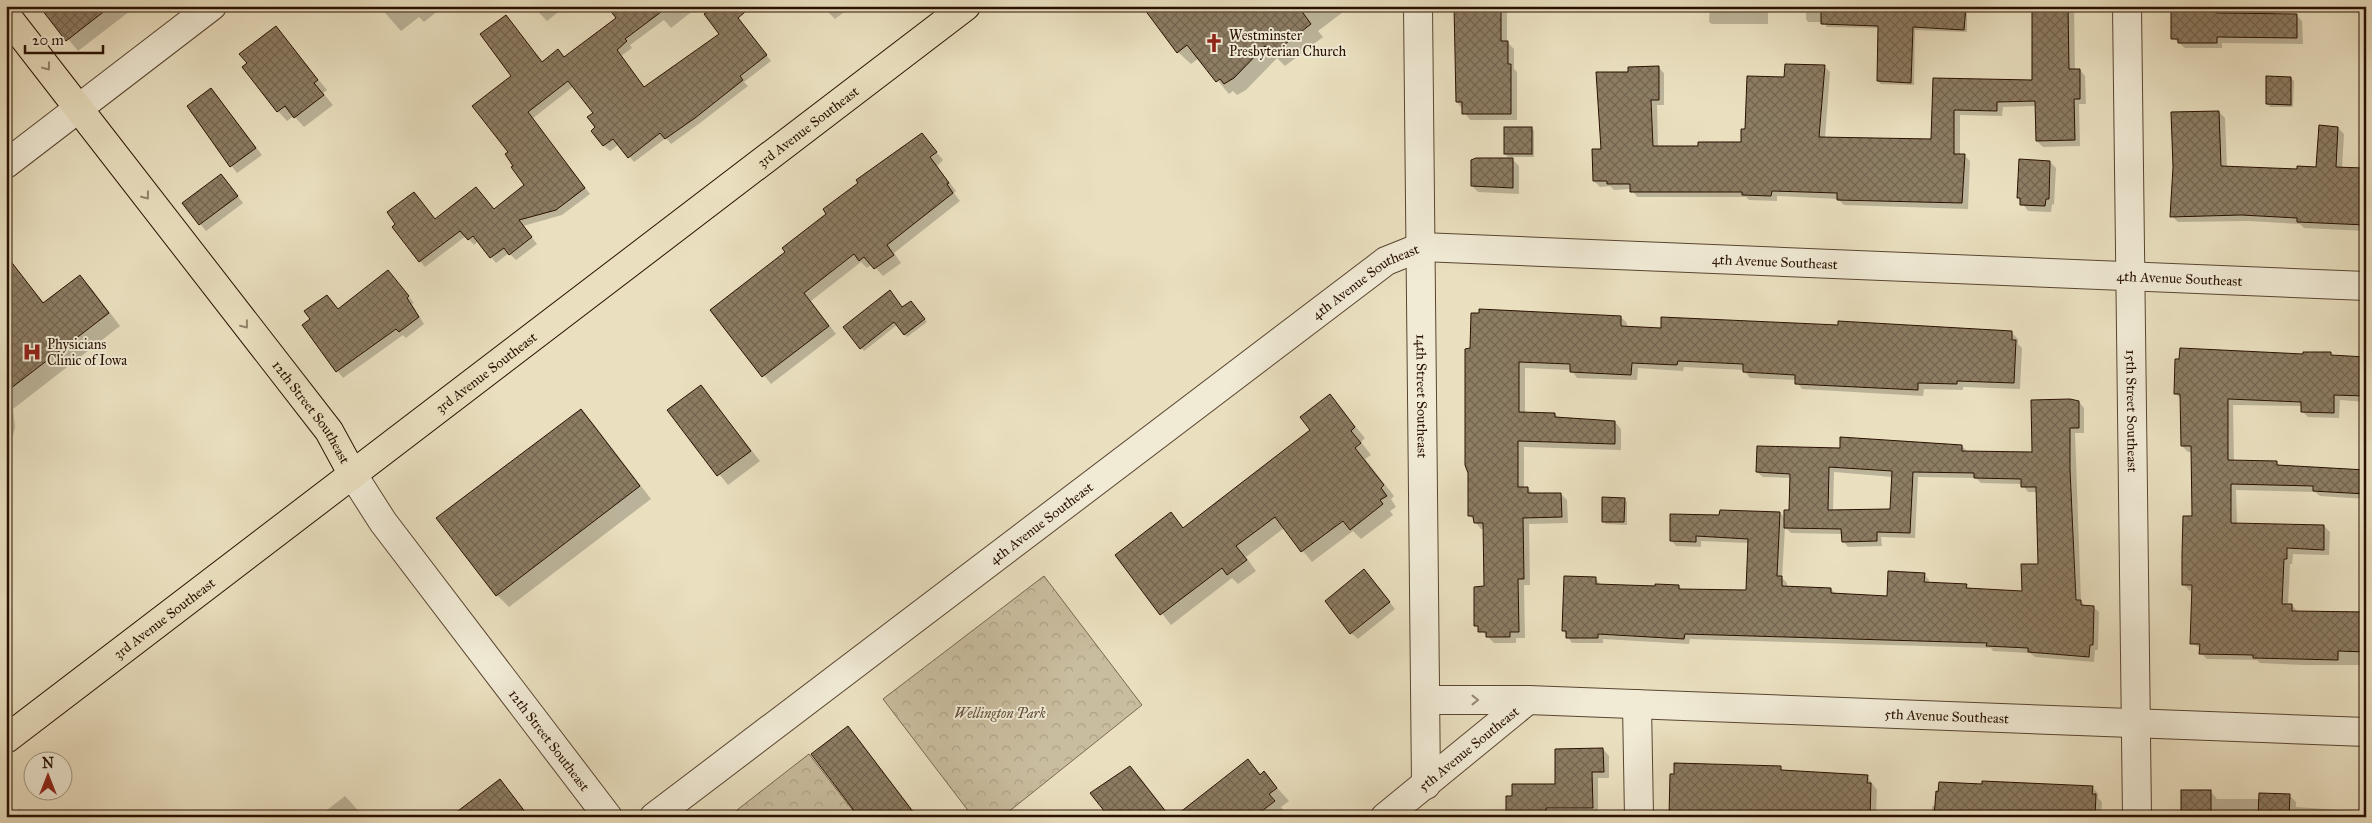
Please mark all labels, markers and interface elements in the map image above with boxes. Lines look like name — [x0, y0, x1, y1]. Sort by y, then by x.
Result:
scale bar — [25, 22, 102, 54]
place label: Westminster Presbyterian Church — [1229, 27, 1346, 60]
text: 20 m — [32, 31, 64, 49]
church icon: Westminster Presbyterian Church — [1203, 32, 1225, 54]
one-way arrow — [41, 61, 49, 70]
street label: 3rd Avenue Southeast — [754, 83, 862, 171]
one-way arrow — [140, 190, 148, 199]
street label: 4th Avenue Southeast — [1309, 241, 1422, 323]
street label: 4th Avenue Southeast — [1712, 251, 1838, 273]
street label: 4th Avenue Southeast — [2116, 268, 2243, 290]
one-way arrow — [240, 319, 249, 328]
street label: 3rd Avenue Southeast — [432, 329, 541, 417]
street label: 14th Street Southeast — [1412, 334, 1431, 458]
place label: Physicians Clinic of Iowa — [47, 336, 127, 369]
hospital icon: Physicians Clinic of Iowa — [21, 341, 43, 363]
street label: 15th Street Southeast — [2122, 349, 2141, 473]
street label: 12th Street Southeast — [268, 357, 353, 467]
street label: 4th Avenue Southeast — [986, 479, 1097, 568]
street label: 3rd Avenue Southeast — [110, 574, 219, 663]
street label: 12th Street Southeast — [505, 686, 593, 795]
one-way arrow — [1472, 695, 1479, 705]
street label: 5th Avenue Southeast — [1415, 703, 1523, 795]
park label: Wellington Park — [954, 705, 1046, 722]
street label: 5th Avenue Southeast — [1884, 706, 2009, 727]
north arrow — [22, 750, 72, 800]
text: N — [42, 755, 54, 772]

